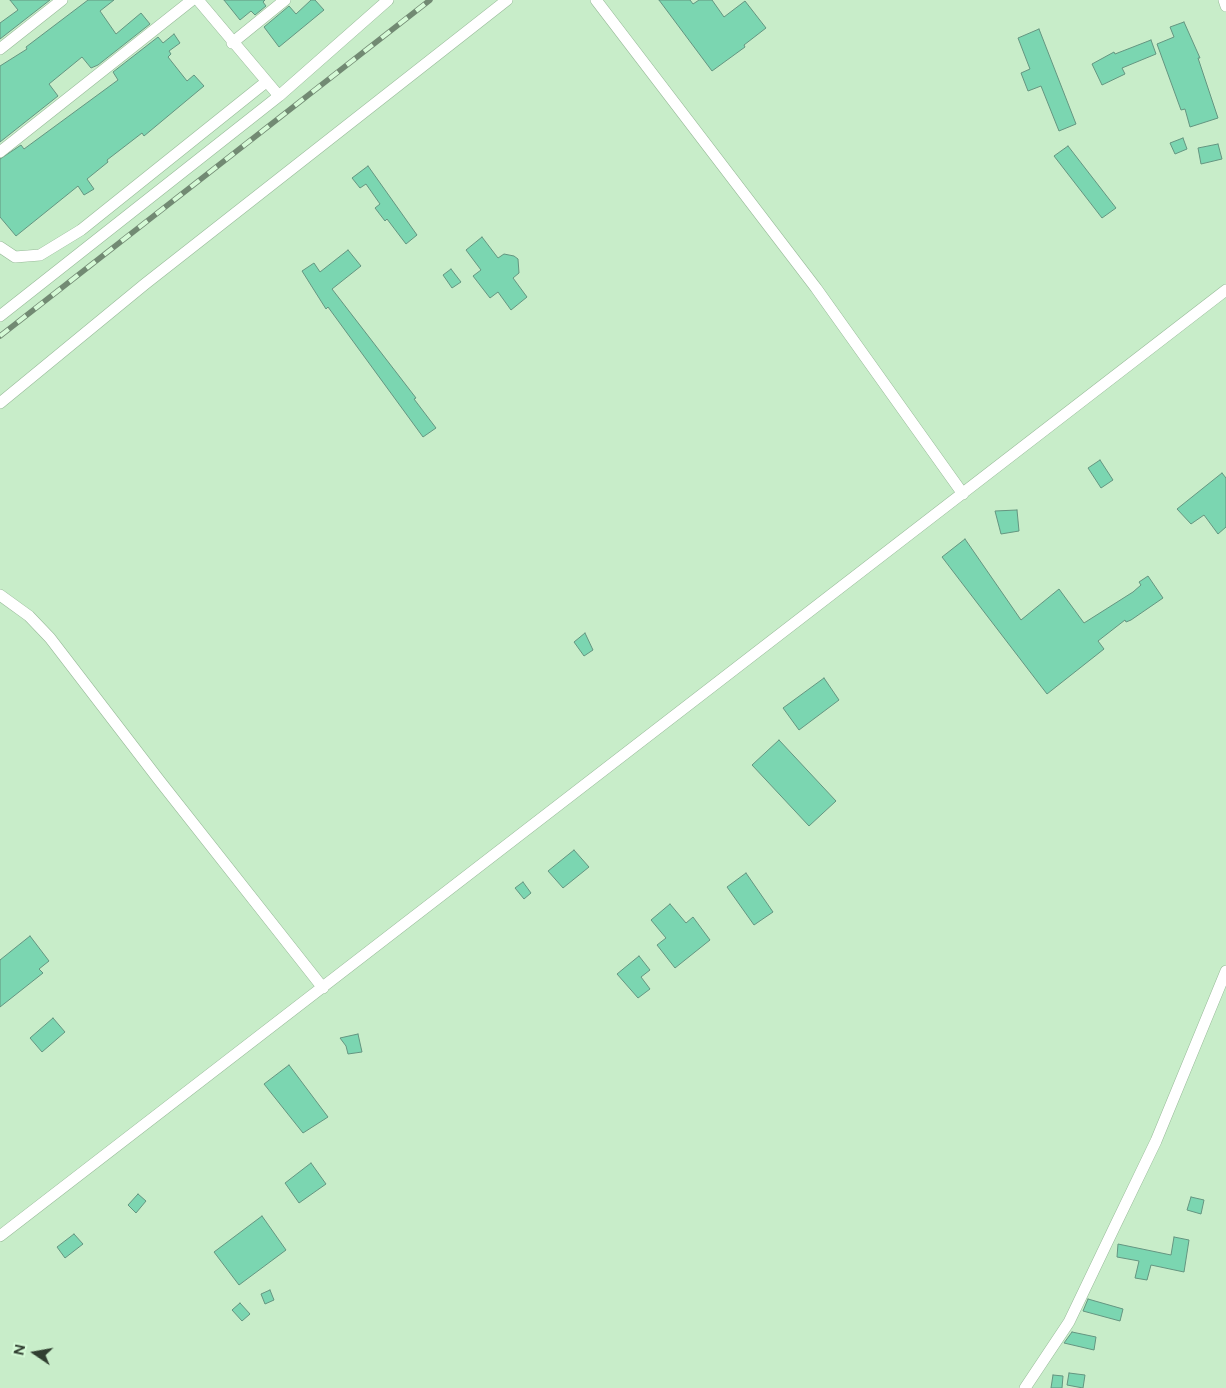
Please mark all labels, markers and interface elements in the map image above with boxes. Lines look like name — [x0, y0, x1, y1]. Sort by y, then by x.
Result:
north arrow — [10, 1328, 60, 1378]
text: N — [10, 1343, 29, 1357]

